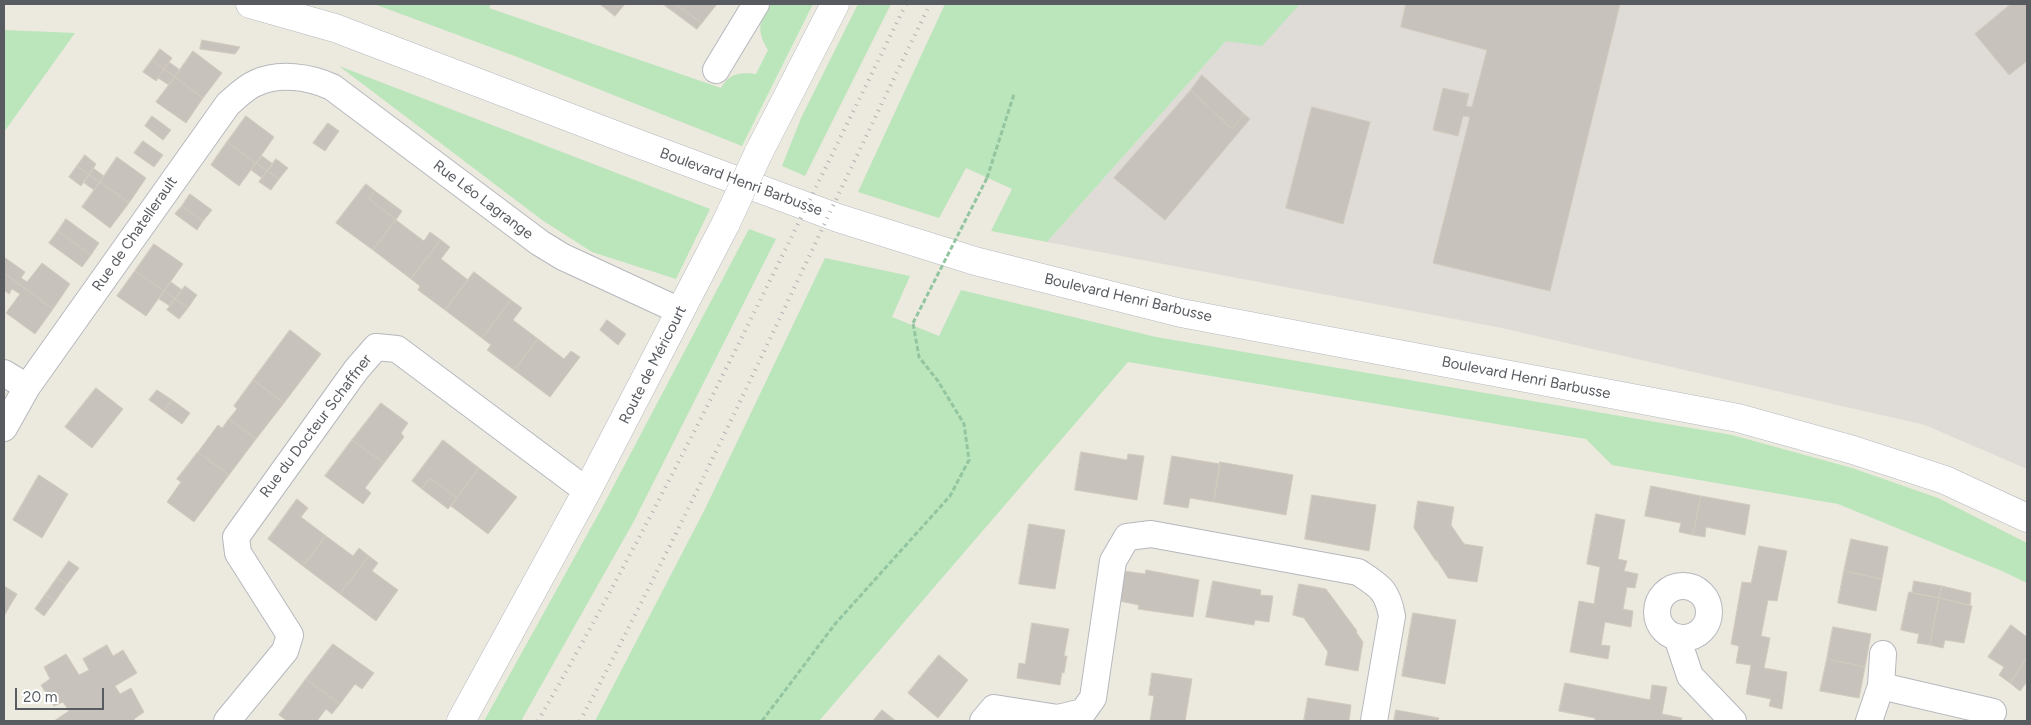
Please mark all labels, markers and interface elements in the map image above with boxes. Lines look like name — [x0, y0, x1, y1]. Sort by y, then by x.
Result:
street label: Boulevard Henri Barbusse — [657, 144, 825, 220]
street label: Rue Léo Lagrange — [430, 157, 536, 243]
street label: Rue de Chatellerault — [89, 173, 181, 295]
street label: Boulevard Henri Barbusse — [1042, 270, 1214, 326]
street label: Route de Méricourt — [615, 303, 691, 427]
street label: Rue du Docteur Schaffner — [256, 351, 376, 501]
street label: Boulevard Henri Barbusse — [1440, 353, 1612, 403]
scale bar — [18, 678, 106, 710]
text: 20 m — [23, 688, 57, 706]

